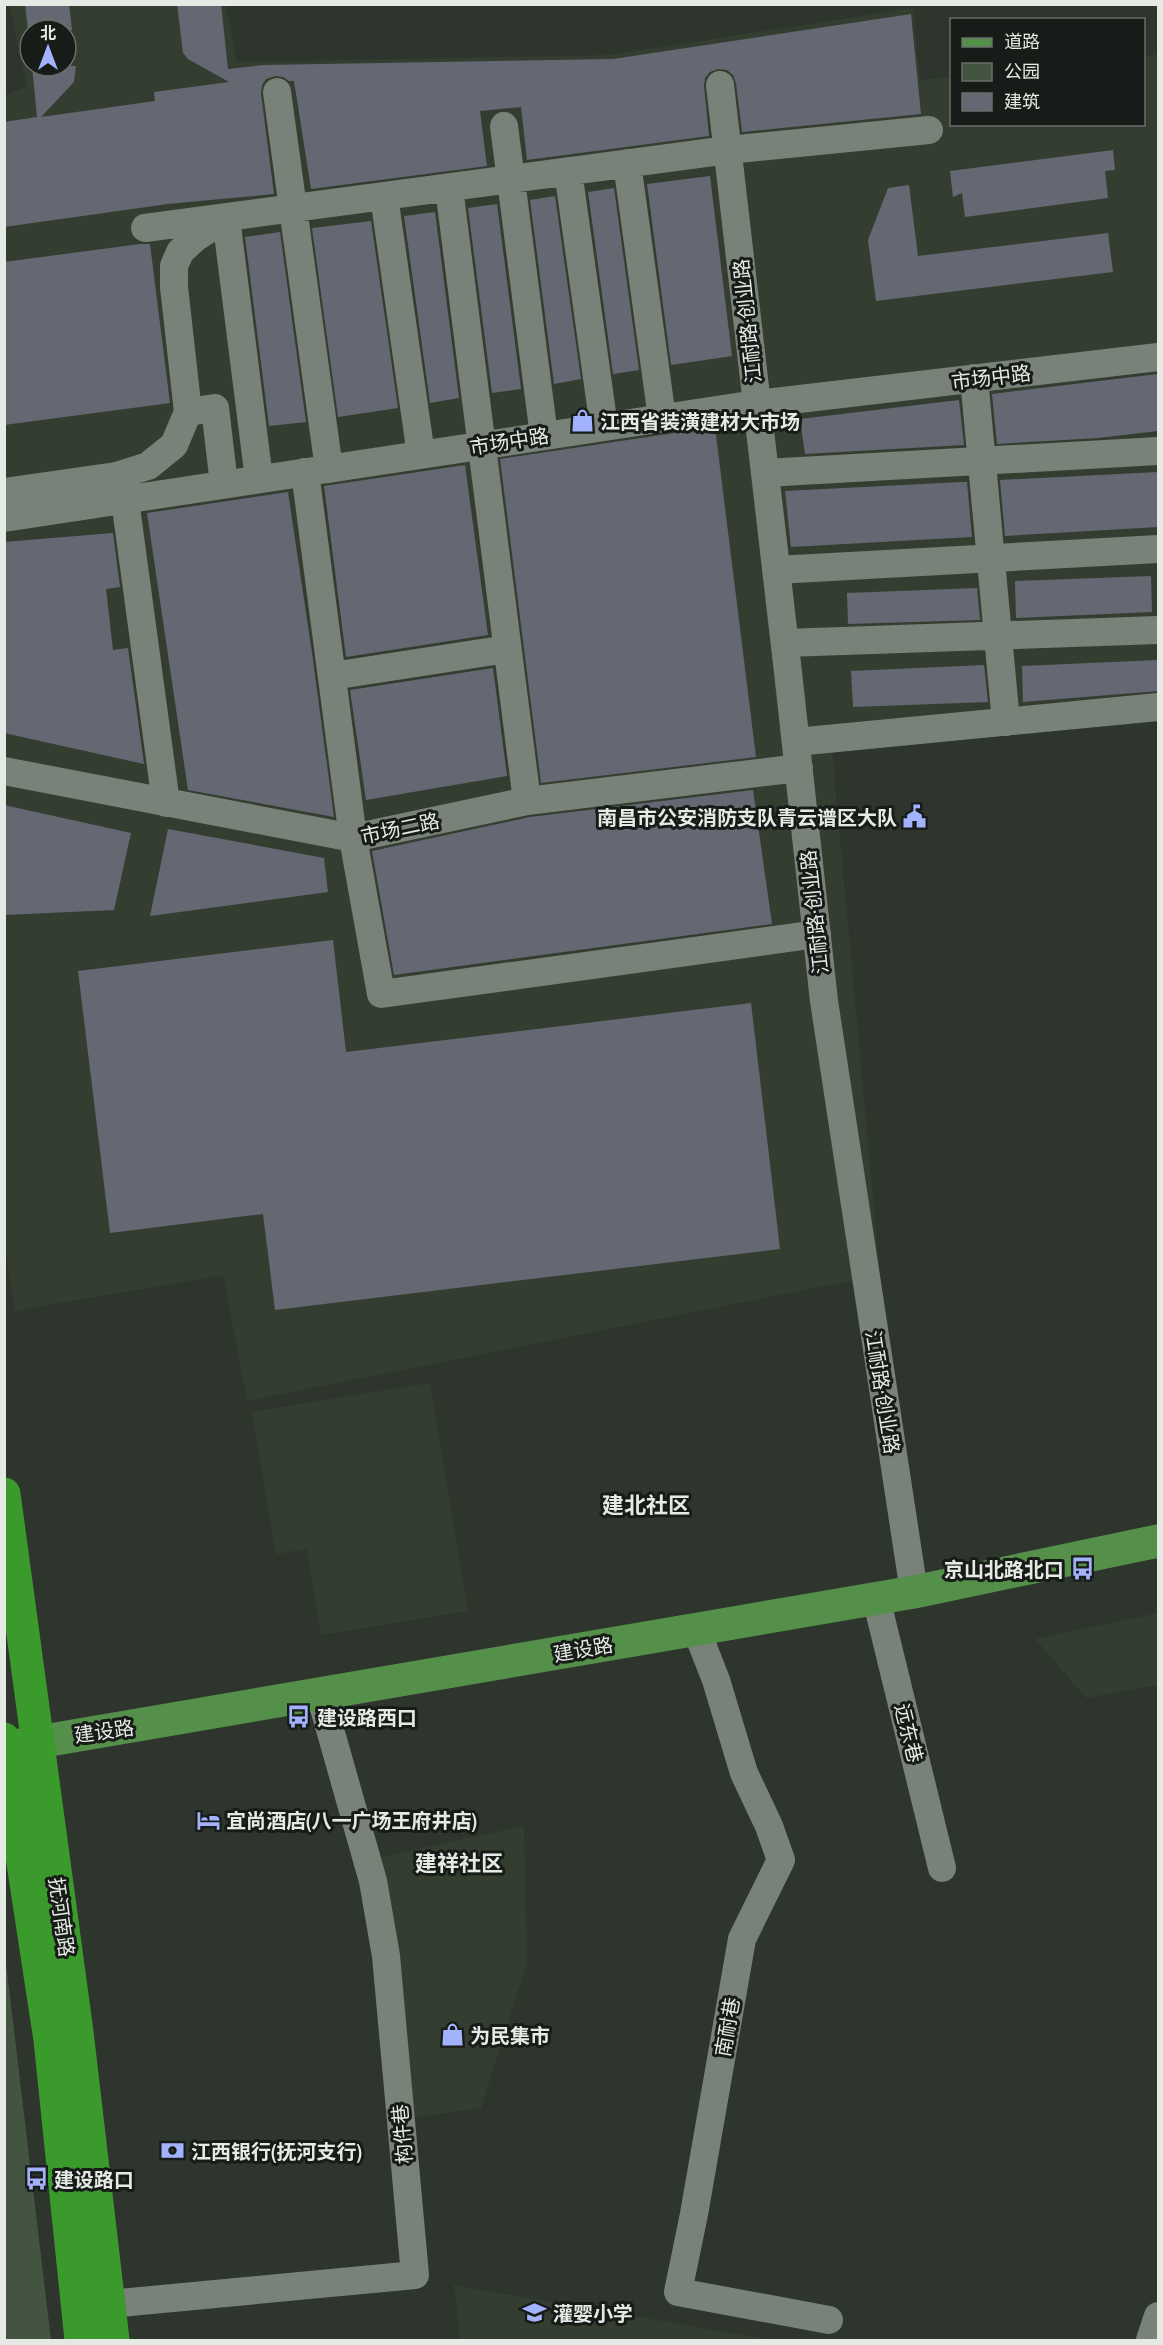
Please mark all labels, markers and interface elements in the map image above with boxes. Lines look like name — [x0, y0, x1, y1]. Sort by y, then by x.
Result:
north arrow — [18, 18, 78, 78]
legend — [950, 18, 1145, 126]
text: 北 — [40, 22, 56, 44]
text: 道路 — [1004, 29, 1040, 54]
text: 公园 — [1004, 59, 1040, 84]
text: 建筑 — [1004, 89, 1040, 114]
street label: 江耐路·创业路 — [727, 258, 767, 384]
street label: 市场中路 — [950, 359, 1032, 395]
shop icon: 江西省装潢建材大市场 — [569, 408, 595, 434]
place label: 江西省装潢建材大市场 — [600, 408, 800, 435]
street label: 市场中路 — [467, 421, 551, 461]
place label: 南昌市公安消防支队青云谱区大队 — [597, 804, 897, 831]
public building icon: 南昌市公安消防支队青云谱区大队 — [902, 804, 928, 830]
street label: 市场二路 — [358, 806, 442, 850]
street label: 江耐路·创业路 — [794, 849, 834, 975]
street label: 江耐路·创业路 — [860, 1328, 906, 1456]
district label: 建北社区 — [602, 1490, 690, 1520]
place label: 京山北路北口 — [944, 1556, 1064, 1583]
bus stop icon: 京山北路北口 — [1069, 1556, 1095, 1582]
street label: 建设路 — [551, 1630, 615, 1668]
street label: 远东巷 — [889, 1701, 929, 1765]
bus stop icon: 建设路西口 — [286, 1704, 312, 1730]
place label: 建设路西口 — [317, 1704, 417, 1731]
street label: 建设路 — [72, 1713, 136, 1749]
hotel icon: 宜尚酒店(八一广场王府井店) — [195, 1807, 221, 1833]
place label: 宜尚酒店(八一广场王府井店) — [226, 1807, 477, 1834]
district label: 建祥社区 — [415, 1848, 503, 1878]
street label: 抚河南路 — [43, 1876, 81, 1958]
street label: 南耐巷 — [708, 1995, 746, 2059]
shop icon: 为民集市 — [439, 2022, 465, 2048]
place label: 为民集市 — [470, 2022, 550, 2049]
street label: 构件巷 — [386, 2103, 418, 2165]
bank icon: 江西银行(抚河支行) — [160, 2138, 186, 2164]
place label: 江西银行(抚河支行) — [191, 2138, 362, 2165]
bus stop icon: 建设路口 — [23, 2166, 49, 2192]
place label: 建设路口 — [54, 2166, 134, 2193]
school or university icon: 灌婴小学 — [522, 2300, 548, 2326]
place label: 灌婴小学 — [553, 2300, 633, 2327]

